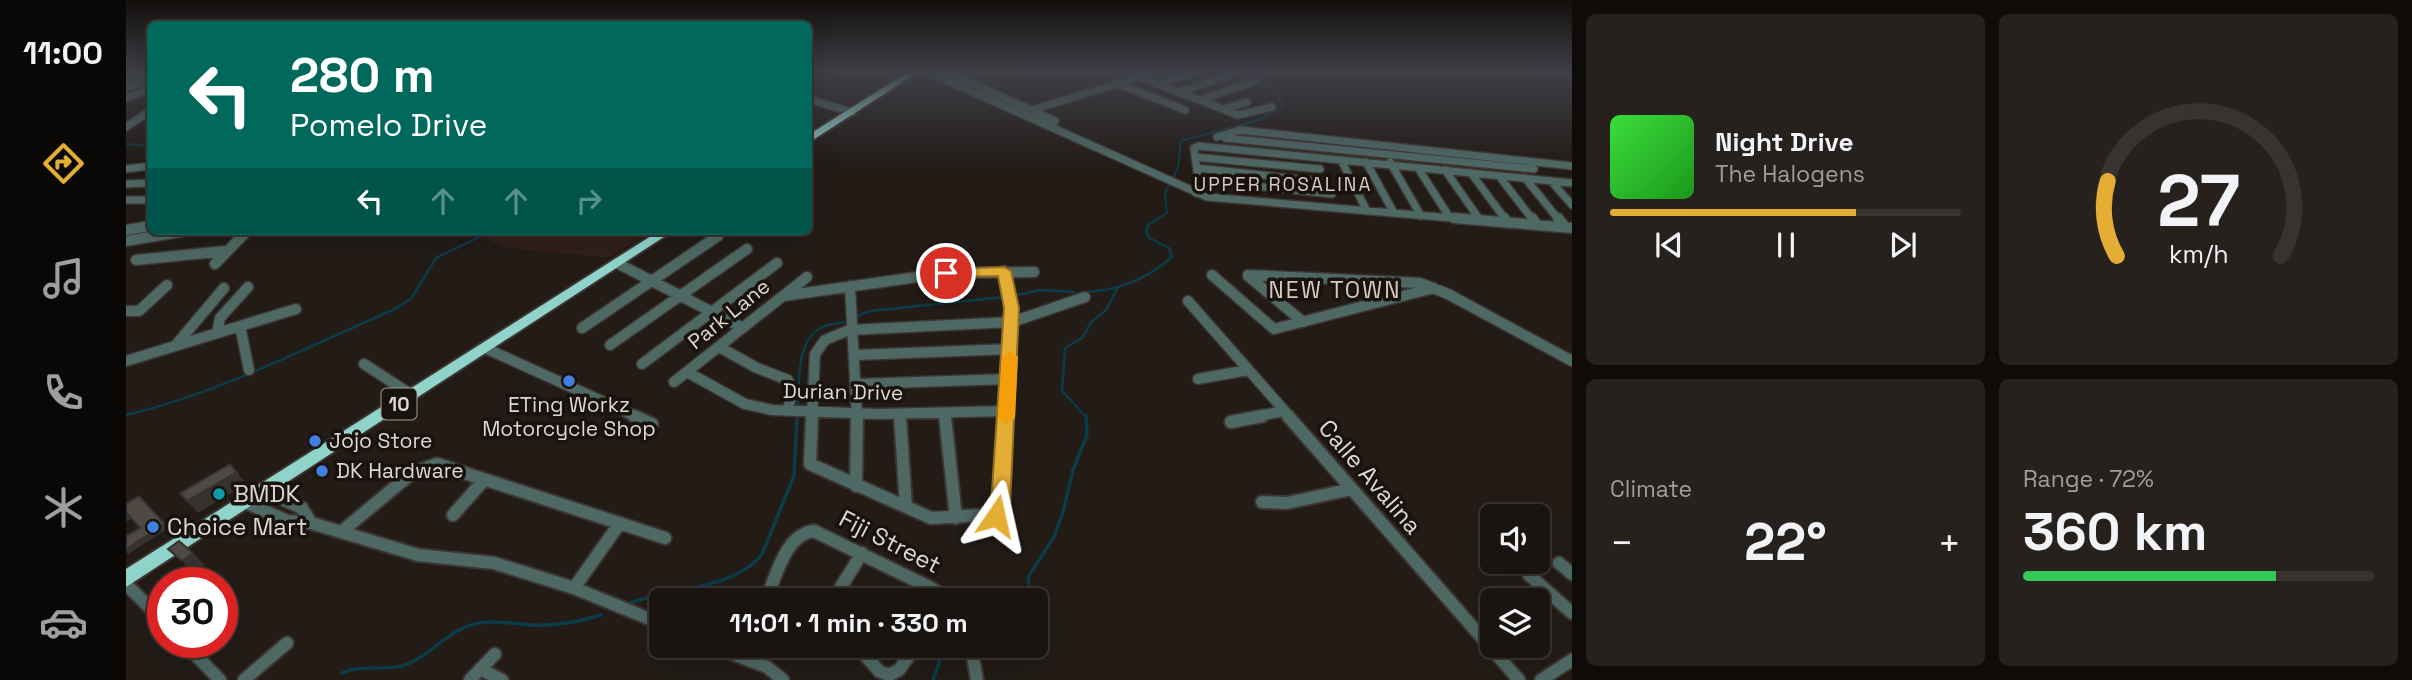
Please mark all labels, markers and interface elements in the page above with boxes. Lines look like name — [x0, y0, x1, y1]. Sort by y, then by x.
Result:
text: 11:00 — [23, 33, 103, 73]
text: 280 m — [290, 44, 435, 106]
icon: left — [175, 49, 266, 140]
text: Pomelo Drive — [290, 105, 487, 145]
text: Night Drive — [1715, 125, 1853, 159]
icon: directions — [39, 139, 88, 188]
text: 27 — [2157, 154, 2240, 247]
text: The Halogens — [1715, 159, 1865, 189]
district label: UPPER ROSALINA — [1194, 172, 1372, 197]
icon: left — [351, 182, 389, 220]
icon: ahead — [424, 182, 462, 220]
icon: ahead — [497, 182, 535, 220]
icon: right — [570, 182, 608, 220]
icon: previous — [1650, 226, 1688, 264]
icon: pause — [1767, 226, 1805, 264]
icon: next — [1884, 226, 1922, 264]
text: km/h — [2169, 238, 2228, 270]
pin — [916, 243, 976, 303]
icon: music — [39, 254, 88, 303]
icon: arrive — [927, 254, 965, 292]
street label: Park Lane — [682, 272, 775, 355]
district label: NEW TOWN — [1269, 275, 1401, 305]
icon: phone — [39, 368, 88, 417]
marker: ETing Workz Motorcycle Shop — [561, 373, 577, 389]
street label: Durian Drive — [783, 377, 903, 406]
road number: 10 — [382, 388, 416, 420]
place label: ETing Workz Motorcycle Shop — [482, 391, 656, 442]
street label: Calle Avalina — [1312, 413, 1429, 541]
place label: Jojo Store — [329, 427, 433, 454]
marker: Jojo Store — [307, 433, 323, 449]
place label: DK Hardware — [336, 457, 464, 484]
marker: DK Hardware — [314, 463, 330, 479]
text: Range · 72% — [2023, 464, 2154, 494]
text: Climate — [1610, 474, 1692, 504]
place label: BMDK — [233, 478, 301, 509]
position arrow — [959, 479, 1033, 553]
icon: climate — [39, 483, 88, 532]
marker: BMDK — [211, 486, 227, 502]
text: 360 km — [2023, 499, 2207, 565]
street label: Fiji Street — [834, 503, 946, 580]
map controls — [1480, 504, 1550, 658]
button: sound — [1480, 504, 1550, 574]
text: 22° — [1744, 509, 1827, 575]
place label: Choice Mart — [167, 511, 307, 542]
marker: Choice Mart — [145, 519, 161, 535]
text: − — [1610, 519, 1634, 567]
text: + — [1937, 519, 1961, 567]
speed limit sign: 30 — [147, 567, 238, 658]
button: layers — [1480, 588, 1550, 658]
icon: car — [39, 598, 88, 647]
text: 11:01 · 1 min · 330 m — [729, 606, 968, 640]

